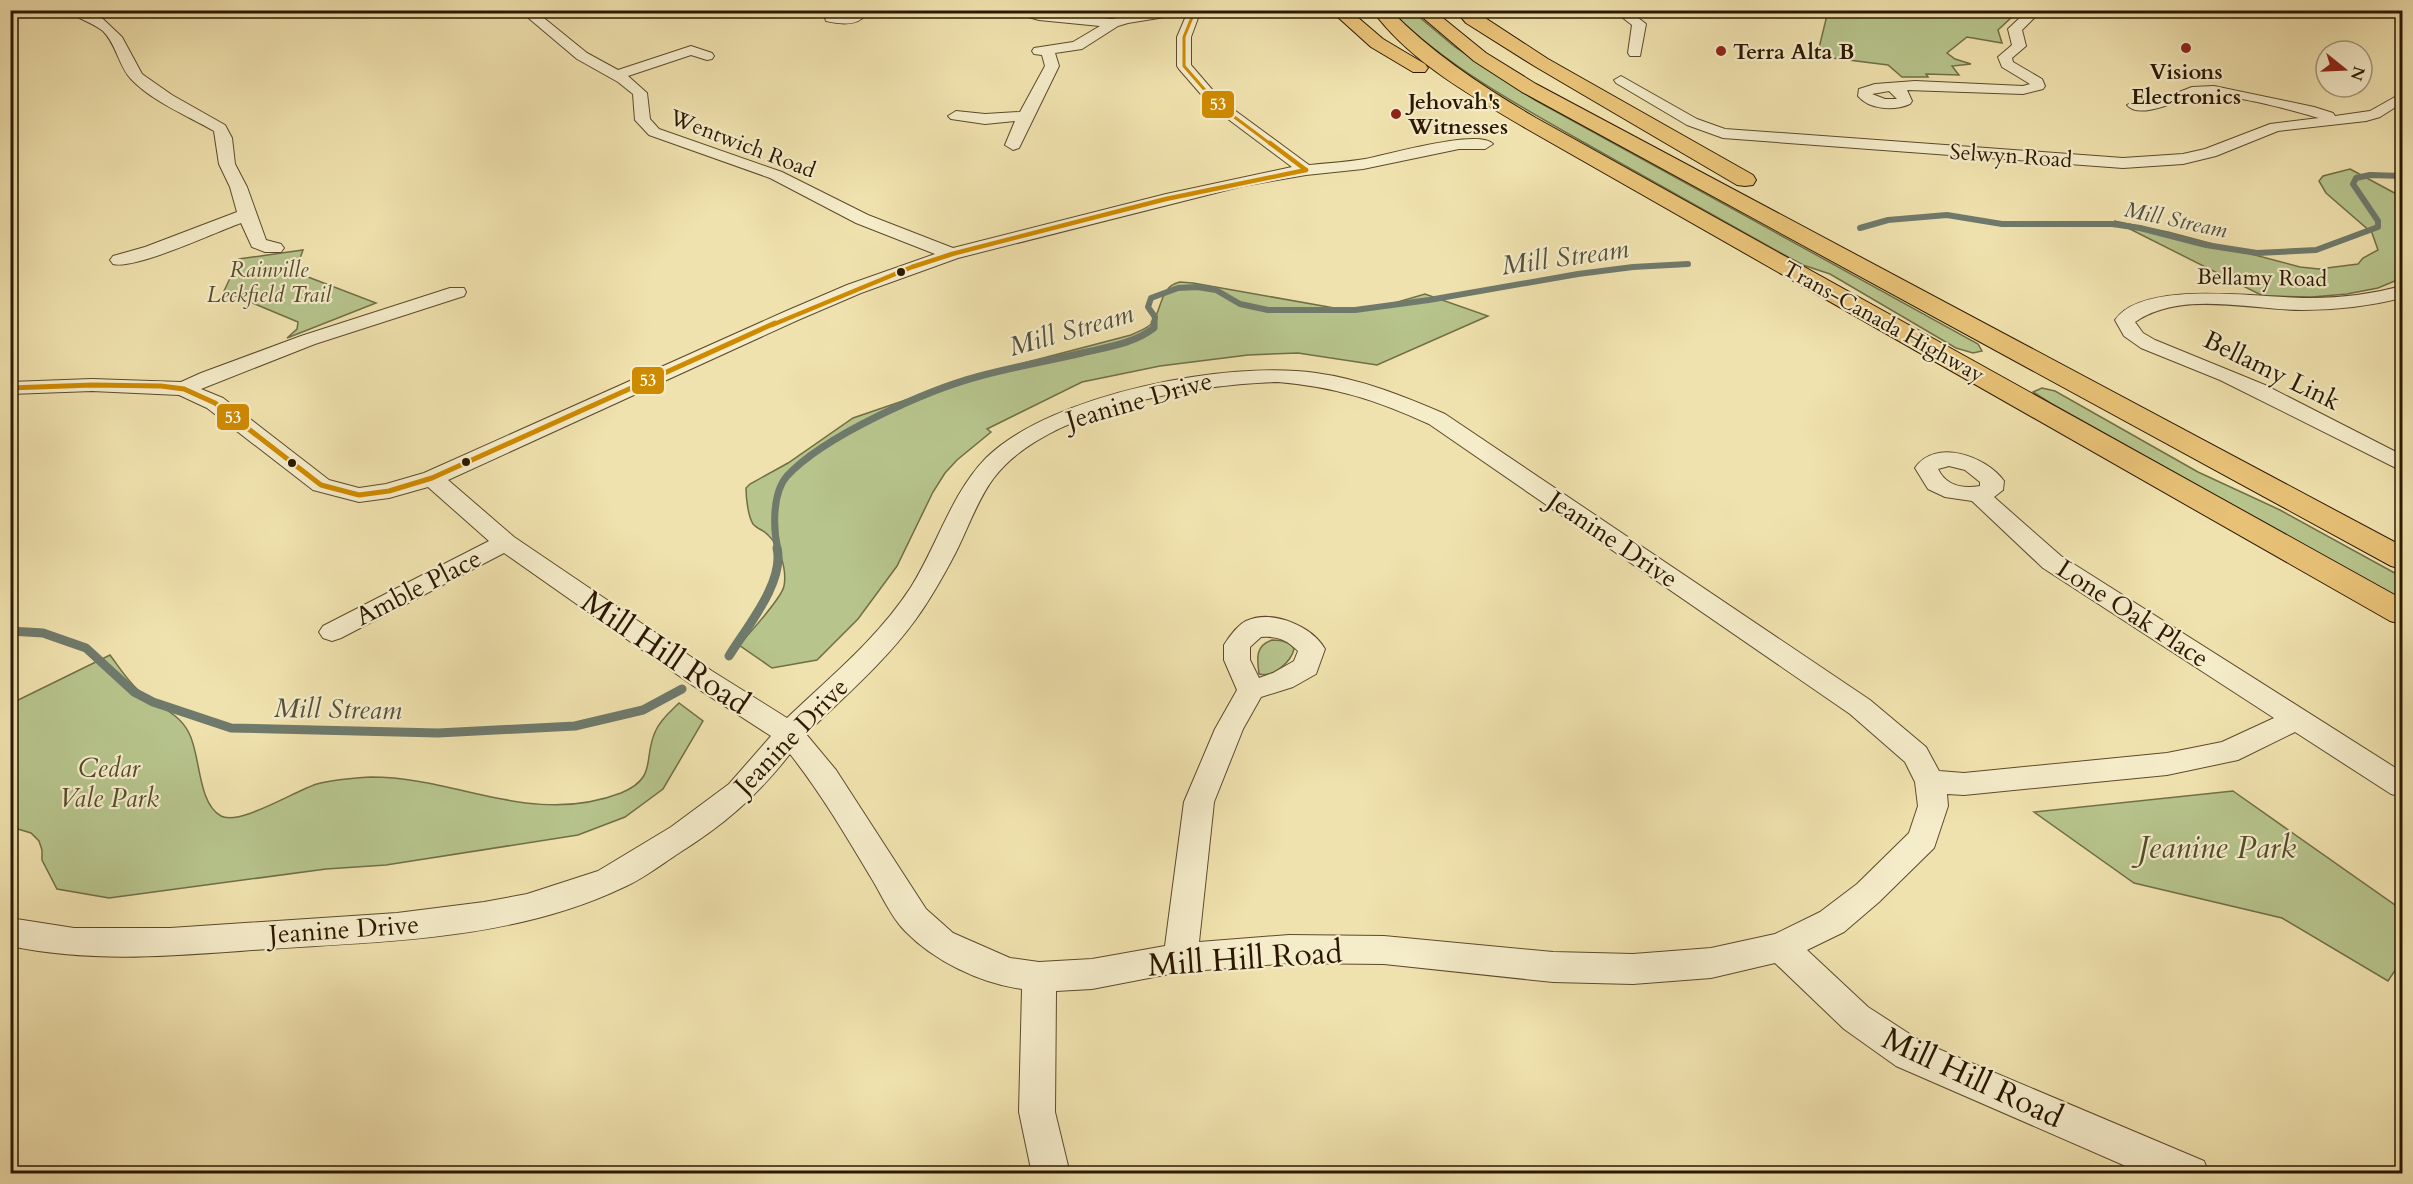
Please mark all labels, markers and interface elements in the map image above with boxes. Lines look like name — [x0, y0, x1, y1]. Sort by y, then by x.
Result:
place label: Terra Alta B — [1733, 37, 1854, 67]
north arrow — [2314, 39, 2374, 99]
marker: Visions Electronics — [2179, 41, 2193, 55]
marker: Terra Alta B — [1714, 44, 1728, 58]
place label: Visions Electronics — [2131, 57, 2241, 112]
text: N — [2345, 63, 2370, 83]
place label: Jehovah's Witnesses — [1405, 87, 1508, 142]
line badge: 53 — [1201, 90, 1235, 119]
text: 53 — [1210, 94, 1226, 116]
street label: Wentwich Road — [664, 102, 820, 186]
marker: Jehovah's Witnesses — [1389, 107, 1403, 121]
street label: Selwyn Road — [1949, 137, 2073, 175]
water label: Mill Stream — [2122, 194, 2230, 246]
water label: Mill Stream — [1499, 230, 1632, 285]
street label: Trans-Canada Highway — [1777, 254, 1990, 390]
park label: Rainville Leckfield Trail — [207, 255, 332, 310]
street label: Bellamy Road — [2197, 262, 2328, 294]
unlabelled marker — [895, 266, 907, 278]
water label: Mill Stream — [1004, 295, 1138, 366]
street label: Bellamy Link — [2197, 322, 2346, 419]
street label: Jeanine Drive — [1058, 363, 1216, 439]
line badge: 53 — [631, 366, 665, 395]
text: 53 — [640, 370, 656, 392]
line badge: 53 — [216, 403, 250, 431]
text: 53 — [225, 407, 241, 429]
unlabelled marker — [460, 456, 472, 468]
unlabelled marker — [286, 457, 298, 469]
street label: Jeanine Drive — [1537, 481, 1685, 596]
street label: Amble Place — [349, 541, 487, 634]
street label: Lone Oak Place — [2050, 551, 2216, 676]
street label: Mill Hill Road — [572, 580, 759, 726]
street label: Jeanine Drive — [724, 670, 856, 805]
water label: Mill Stream — [274, 690, 403, 729]
park label: Cedar Vale Park — [59, 751, 159, 816]
park label: Jeanine Park — [2131, 826, 2296, 870]
street label: Jeanine Drive — [264, 907, 420, 952]
street label: Mill Hill Road — [1146, 930, 1344, 988]
street label: Mill Hill Road — [1875, 1017, 2070, 1139]

